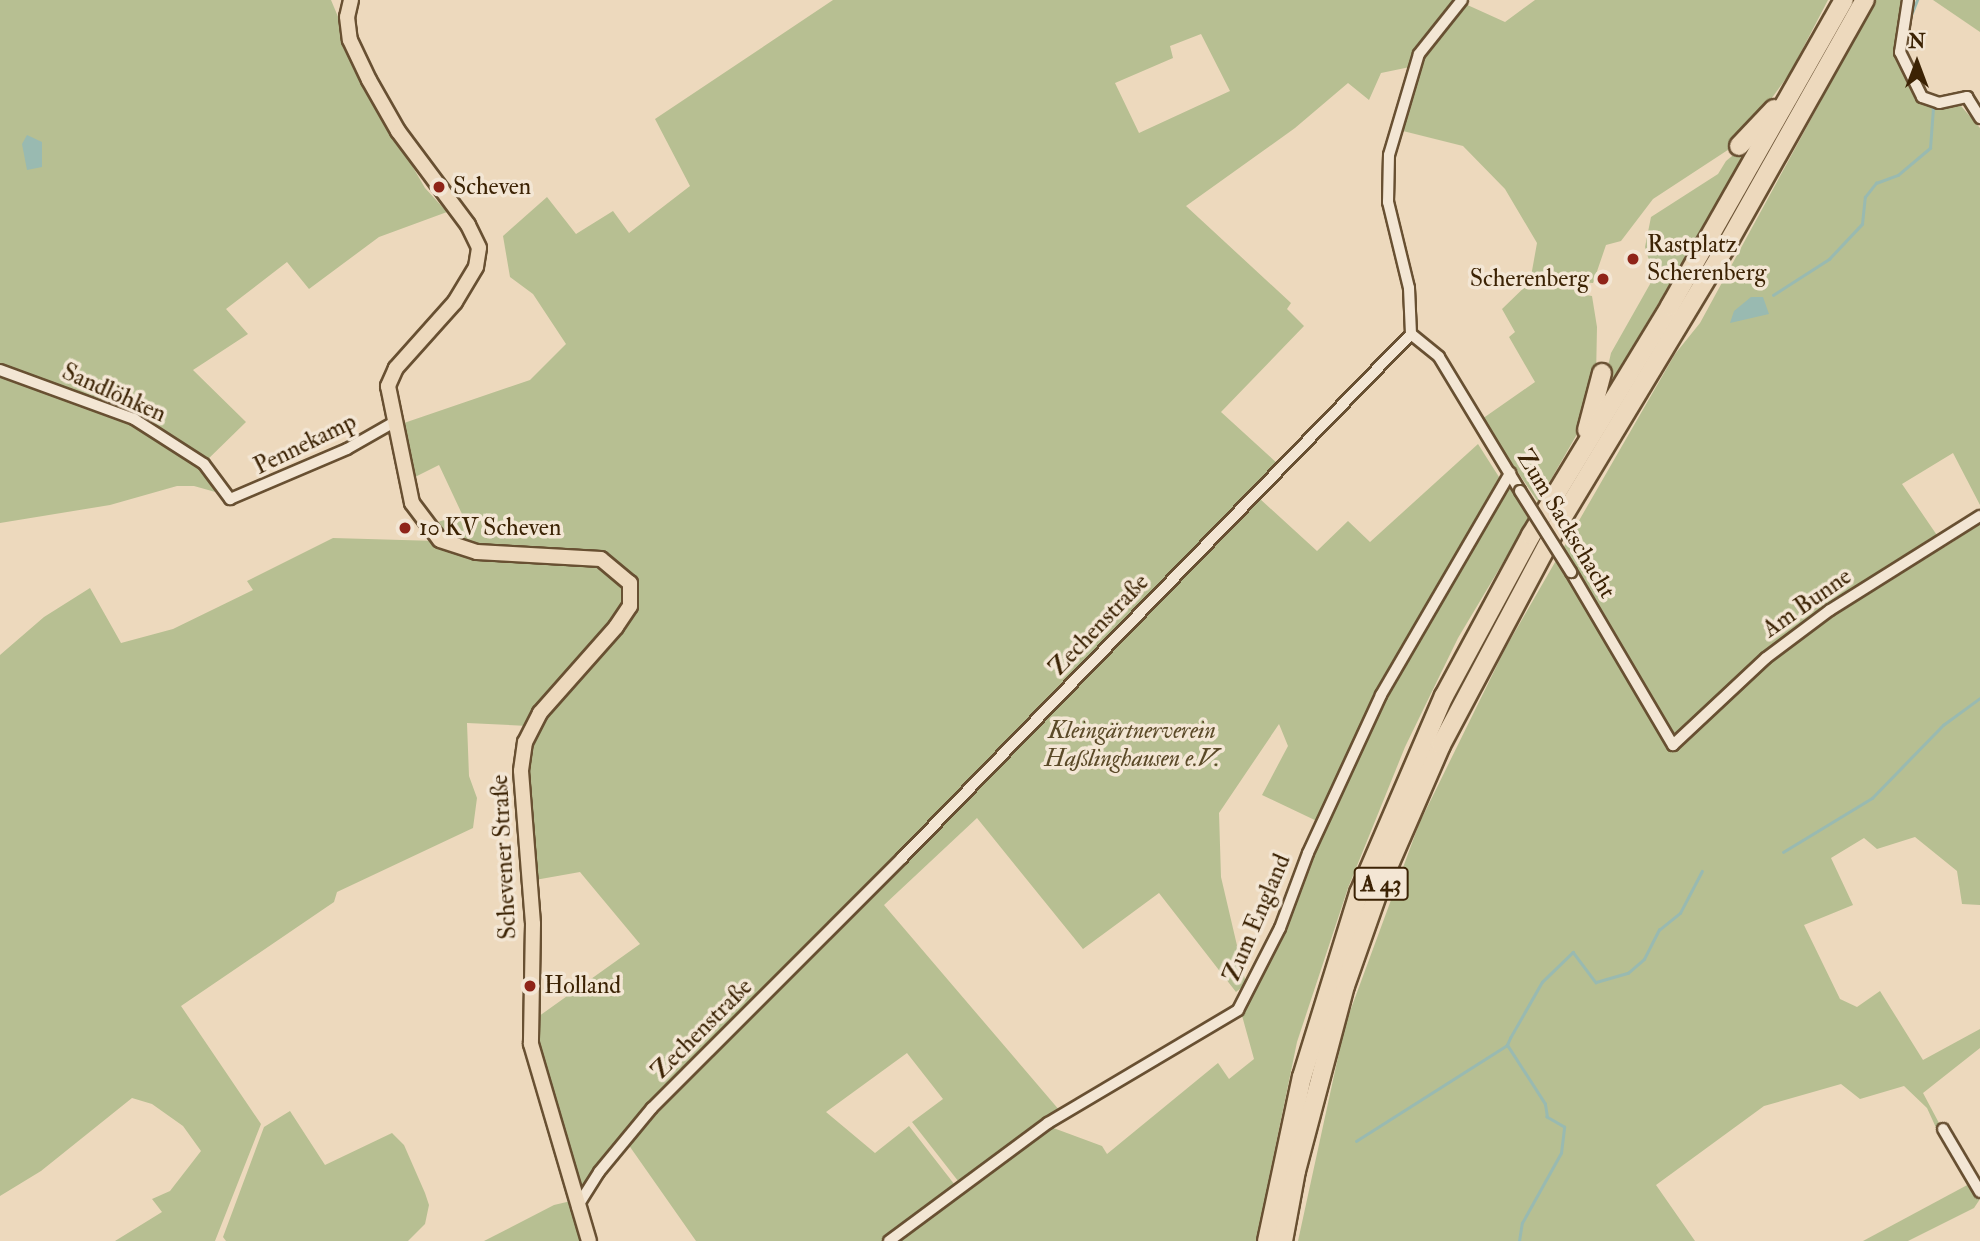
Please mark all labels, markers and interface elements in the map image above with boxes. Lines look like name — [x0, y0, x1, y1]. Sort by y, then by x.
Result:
north arrow — [1882, 28, 1952, 98]
text: N — [1908, 30, 1926, 54]
place label: Scheven — [453, 173, 531, 201]
marker: Scheven — [431, 179, 447, 195]
place label: Rastplatz Scherenberg — [1647, 231, 1766, 287]
marker: Rastplatz Scherenberg — [1625, 251, 1641, 267]
place label: Scherenberg — [1470, 265, 1589, 293]
marker: Scherenberg — [1595, 271, 1611, 287]
street label: Sandlöhken — [57, 357, 171, 429]
street label: Pennekamp — [249, 407, 361, 481]
street label: Zum Sackschacht — [1510, 444, 1622, 604]
place label: 10 KV Scheven — [419, 514, 561, 542]
marker: 10 KV Scheven — [397, 520, 413, 536]
street label: Am Bunne — [1757, 562, 1857, 644]
street label: Zechenstraße — [1043, 568, 1155, 682]
park label: Kleingärtnerverein Haßlinghausen e.V. — [1045, 717, 1219, 773]
street label: Schevener Straße — [485, 774, 523, 940]
street label: Zum England — [1217, 850, 1297, 986]
road number: A 43 — [1353, 864, 1409, 904]
place label: Holland — [544, 972, 621, 1000]
street label: Zechenstraße — [646, 973, 758, 1085]
marker: Holland — [522, 978, 538, 994]

